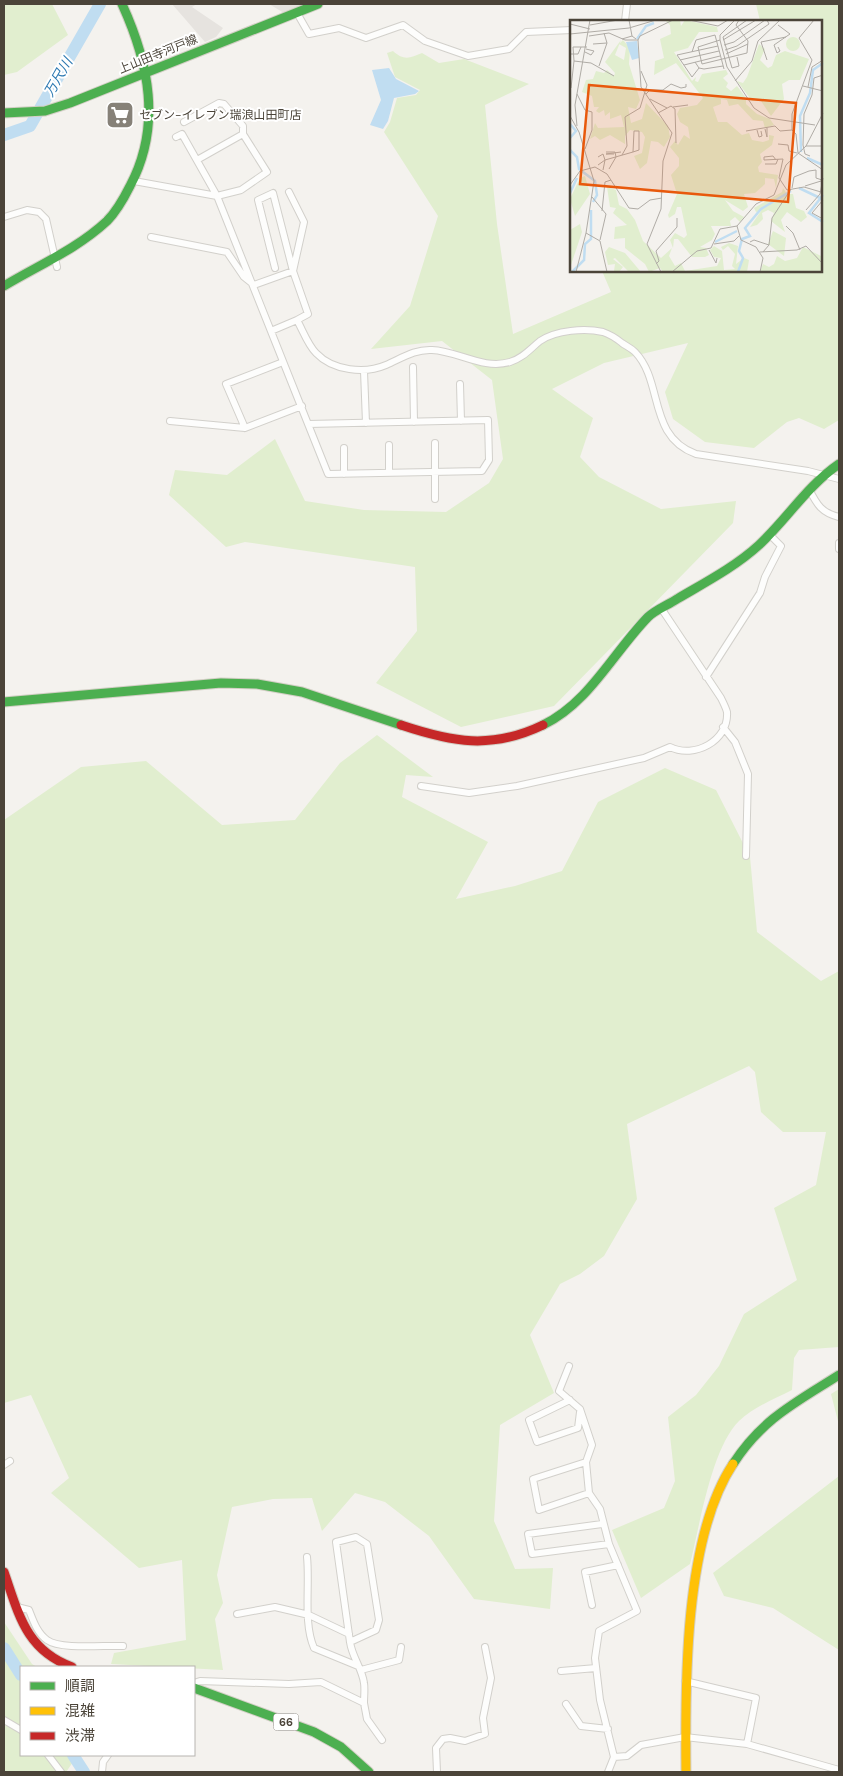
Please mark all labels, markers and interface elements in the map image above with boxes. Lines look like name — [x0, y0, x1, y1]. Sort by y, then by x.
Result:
inset map — [570, 20, 823, 272]
street label: 上山田寺河戸線 — [116, 31, 200, 77]
water label: 万尺川 — [40, 53, 77, 100]
supermarket icon: セブン-イレブン瑞浪山田町店 — [105, 100, 135, 130]
place label: セブン-イレブン瑞浪山田町店 — [139, 107, 302, 123]
legend — [20, 1666, 195, 1756]
text: 順調 — [65, 1676, 95, 1696]
text: 混雑 — [65, 1701, 95, 1721]
road number: 66 — [274, 1714, 298, 1730]
text: 渋滞 — [65, 1726, 95, 1746]

